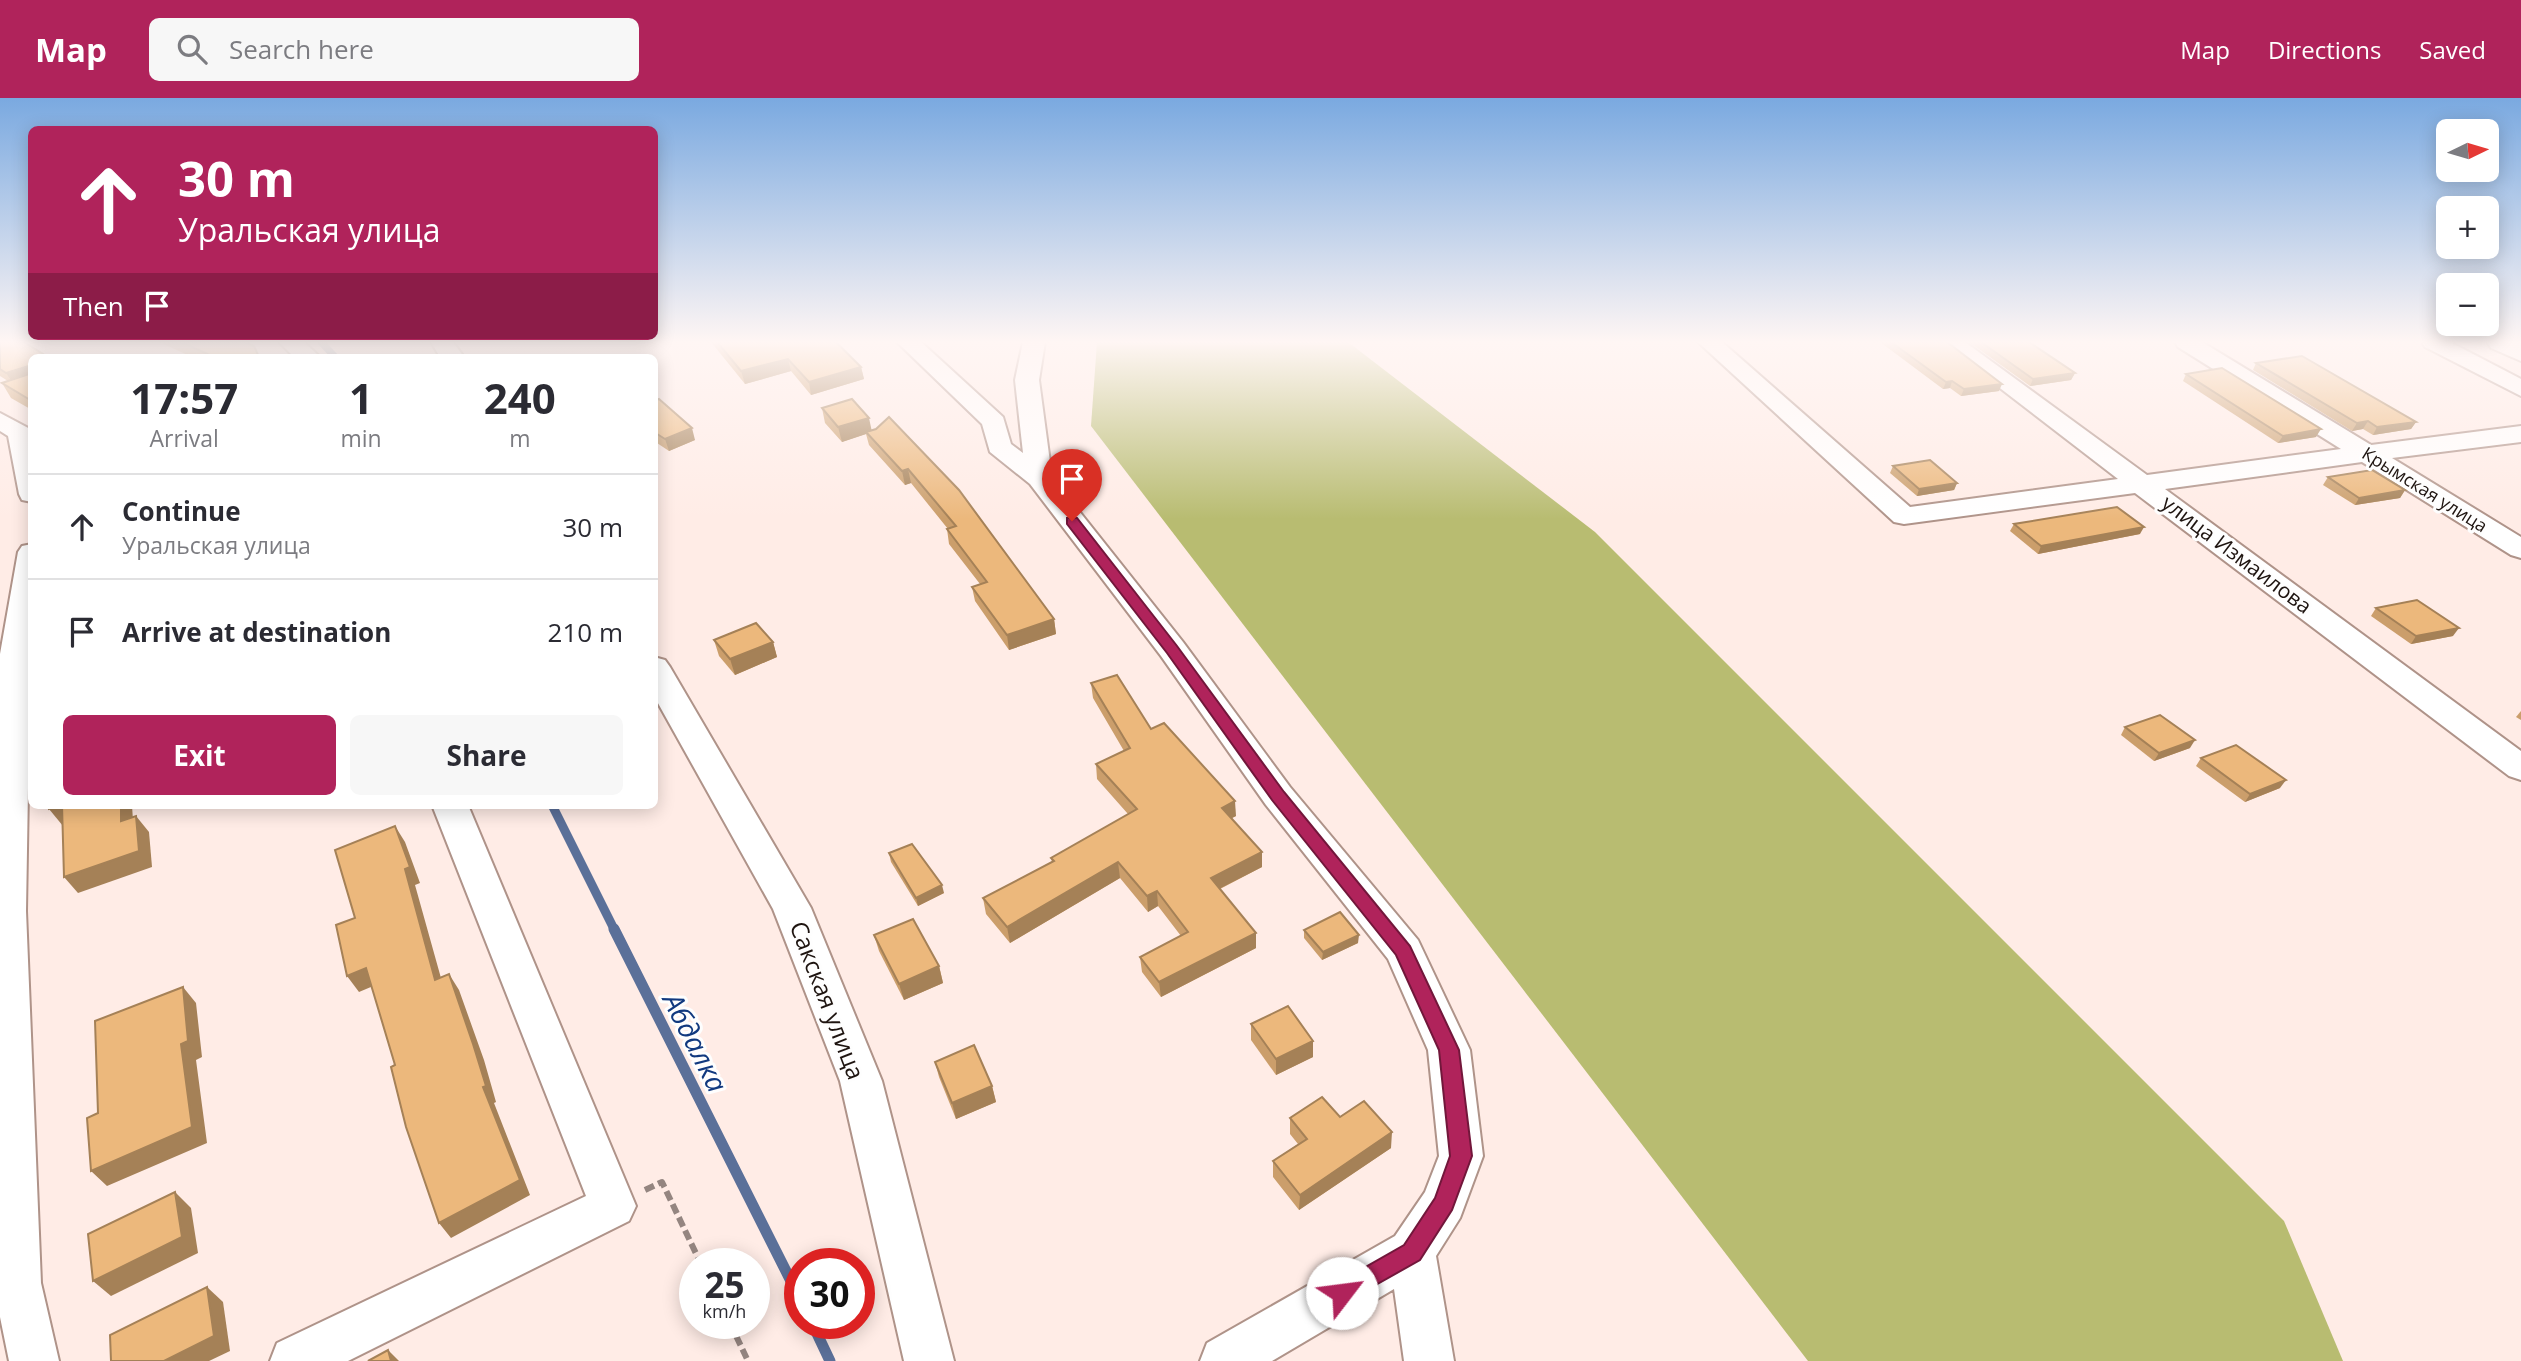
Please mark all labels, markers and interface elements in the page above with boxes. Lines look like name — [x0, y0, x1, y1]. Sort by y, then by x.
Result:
search box — [149, 18, 639, 81]
text: Map — [35, 27, 107, 72]
icon: search — [173, 30, 211, 68]
text: Search here — [229, 31, 374, 67]
text: Map — [2180, 33, 2230, 66]
text: Directions — [2268, 33, 2381, 66]
text: Saved — [2419, 33, 2486, 66]
north arrow — [2436, 119, 2499, 182]
map controls — [2436, 119, 2499, 336]
text: 30 m — [178, 145, 295, 211]
icon: ahead — [63, 154, 154, 245]
button: + — [2436, 196, 2499, 259]
text: Уральская улица — [178, 208, 440, 251]
button: − — [2436, 273, 2499, 336]
icon: arrive — [138, 287, 176, 325]
text: Then — [63, 288, 124, 324]
text: 17:57 — [130, 369, 238, 426]
text: 1 — [349, 369, 373, 426]
text: 240 — [484, 369, 556, 426]
text: Arrival — [150, 422, 219, 454]
text: min — [340, 422, 382, 454]
text: m — [509, 422, 530, 454]
street label: Крымская улица — [2358, 441, 2492, 537]
pin — [1042, 449, 1102, 521]
icon: arrive — [1053, 460, 1091, 498]
street label: улица Измаилова — [2156, 488, 2318, 620]
text: Continue — [122, 493, 241, 529]
icon: ahead — [63, 508, 101, 546]
text: 30 m — [562, 509, 623, 545]
text: Уральская улица — [122, 529, 311, 561]
icon: arrive — [63, 613, 101, 651]
text: Arrive at destination — [122, 614, 391, 650]
text: 210 m — [548, 614, 623, 650]
button: Exit — [63, 715, 336, 795]
button: Share — [350, 715, 623, 795]
street label: Сакская улица — [783, 916, 873, 1084]
water label: Абдалка — [654, 984, 737, 1098]
speed limit sign: 30 — [784, 1248, 875, 1339]
position arrow — [1305, 1256, 1379, 1330]
text: 25 — [704, 1261, 745, 1308]
text: km/h — [703, 1299, 746, 1323]

